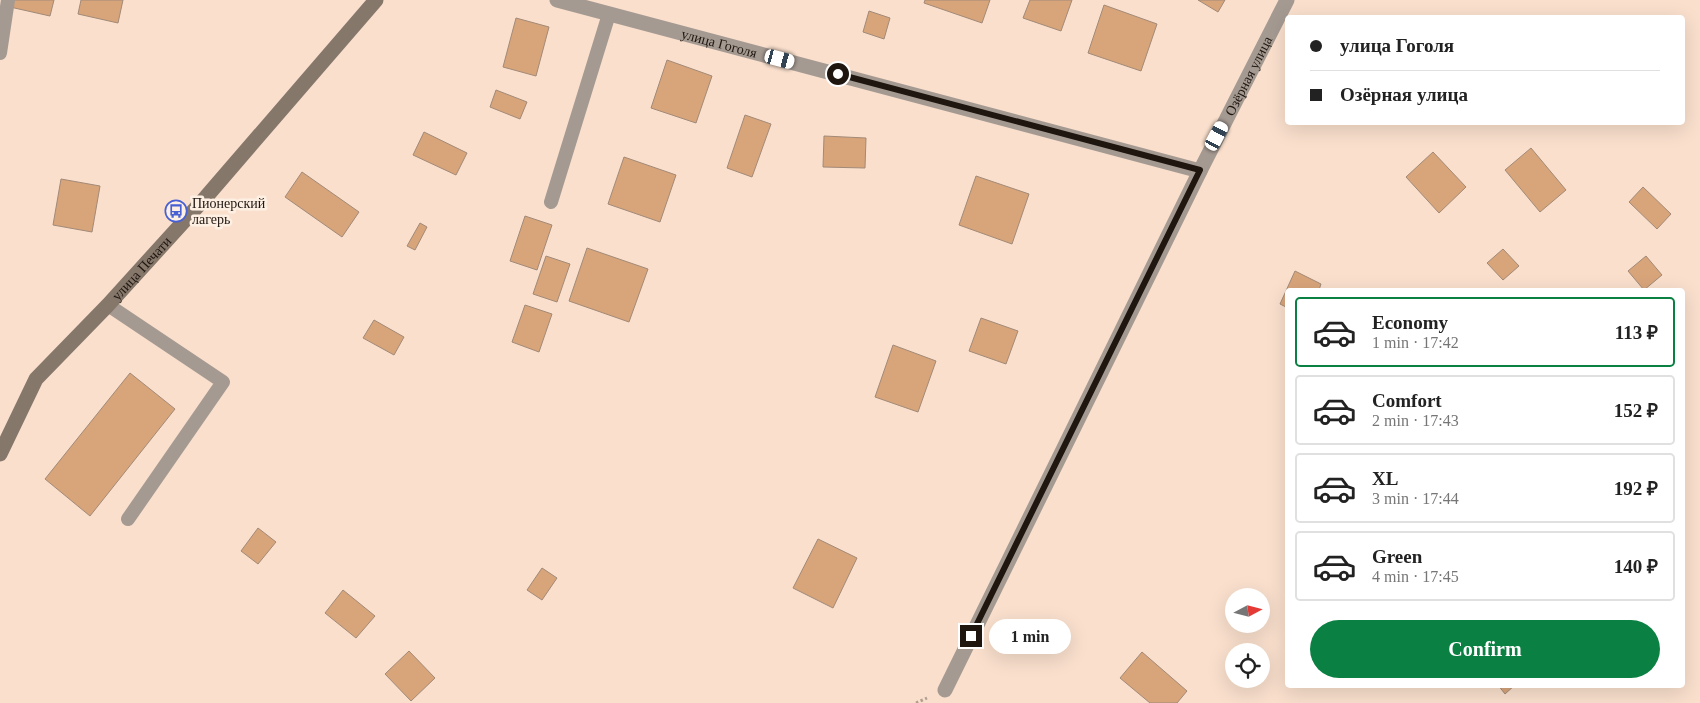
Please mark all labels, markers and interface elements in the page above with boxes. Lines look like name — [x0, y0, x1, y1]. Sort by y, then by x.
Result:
street label: улица Гоголя — [680, 26, 759, 61]
street label: Озёрная улица — [1222, 33, 1275, 118]
text: улица Гоголя — [1340, 35, 1454, 56]
car — [763, 48, 796, 70]
route start — [827, 63, 849, 85]
text: Озёрная улица — [1340, 84, 1468, 105]
car — [1203, 119, 1230, 153]
place label: Пионерский лагерь — [192, 196, 266, 227]
bus stop icon: Пионерский лагерь — [164, 199, 188, 223]
street label: улица Печати — [109, 233, 174, 303]
icon: car — [1312, 310, 1357, 355]
text: Economy — [1372, 312, 1448, 333]
text: 113 ₽ — [1615, 322, 1658, 343]
text: 1 min · 17:42 — [1372, 334, 1459, 351]
icon: car — [1312, 388, 1357, 433]
text: Comfort — [1372, 390, 1442, 411]
text: 152 ₽ — [1614, 400, 1658, 421]
text: 2 min · 17:43 — [1372, 412, 1459, 429]
icon: car — [1312, 466, 1357, 511]
text: XL — [1372, 468, 1398, 489]
text: 192 ₽ — [1614, 478, 1658, 499]
text: 3 min · 17:44 — [1372, 490, 1459, 507]
icon: car — [1312, 544, 1357, 589]
text: Green — [1372, 546, 1422, 567]
text: 140 ₽ — [1614, 556, 1658, 577]
text: 4 min · 17:45 — [1372, 568, 1459, 585]
north arrow — [1225, 588, 1270, 632]
map controls — [1225, 588, 1270, 688]
callout: 1 min — [988, 618, 1071, 654]
button: Confirm — [1310, 620, 1660, 678]
route end — [960, 625, 982, 647]
text: 1 min — [1011, 628, 1049, 645]
button: locate — [1225, 643, 1270, 688]

